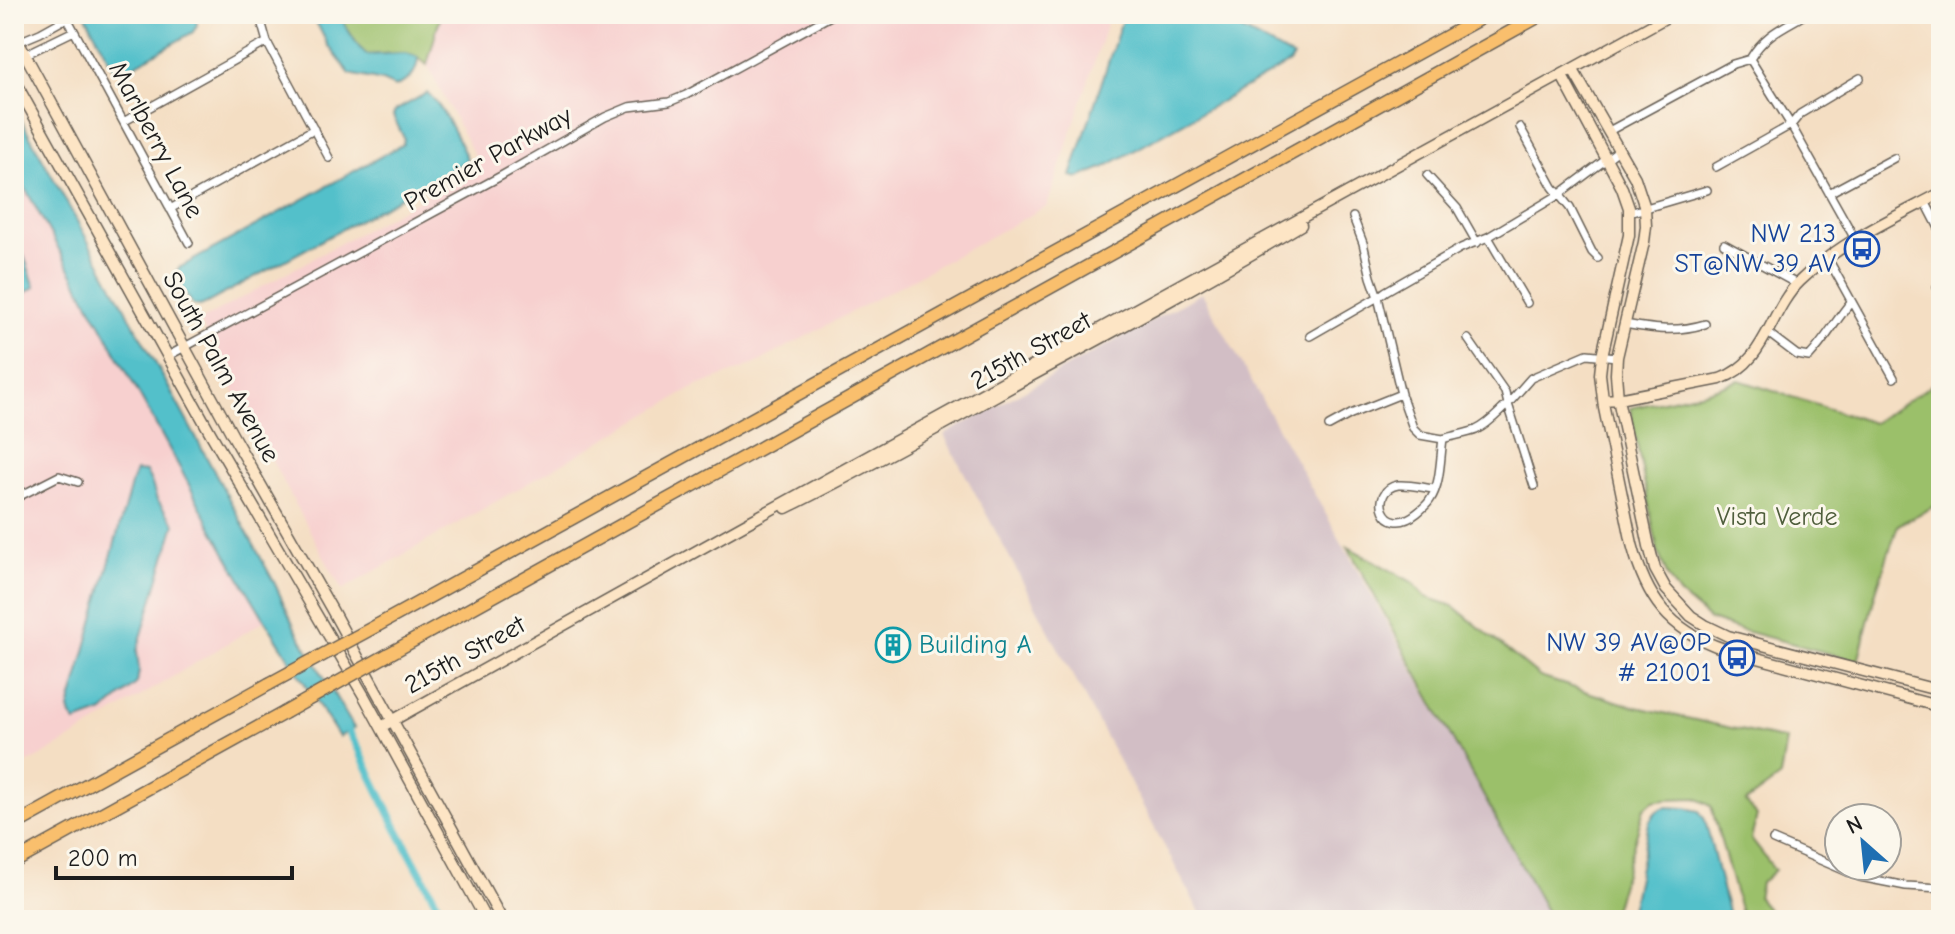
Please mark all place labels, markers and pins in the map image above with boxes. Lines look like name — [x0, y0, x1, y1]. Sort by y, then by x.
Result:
place label: NW 213 ST@NW 39 AV — [1675, 219, 1836, 279]
bus stop icon: NW 213 ST@NW 39 AV — [1843, 230, 1881, 268]
building icon: Building A — [874, 626, 912, 664]
place label: NW 39 AV@OP # 21001 — [1546, 628, 1711, 688]
place label: Building A — [919, 630, 1032, 660]
bus stop icon: NW 39 AV@OP # 21001 — [1718, 639, 1756, 677]

